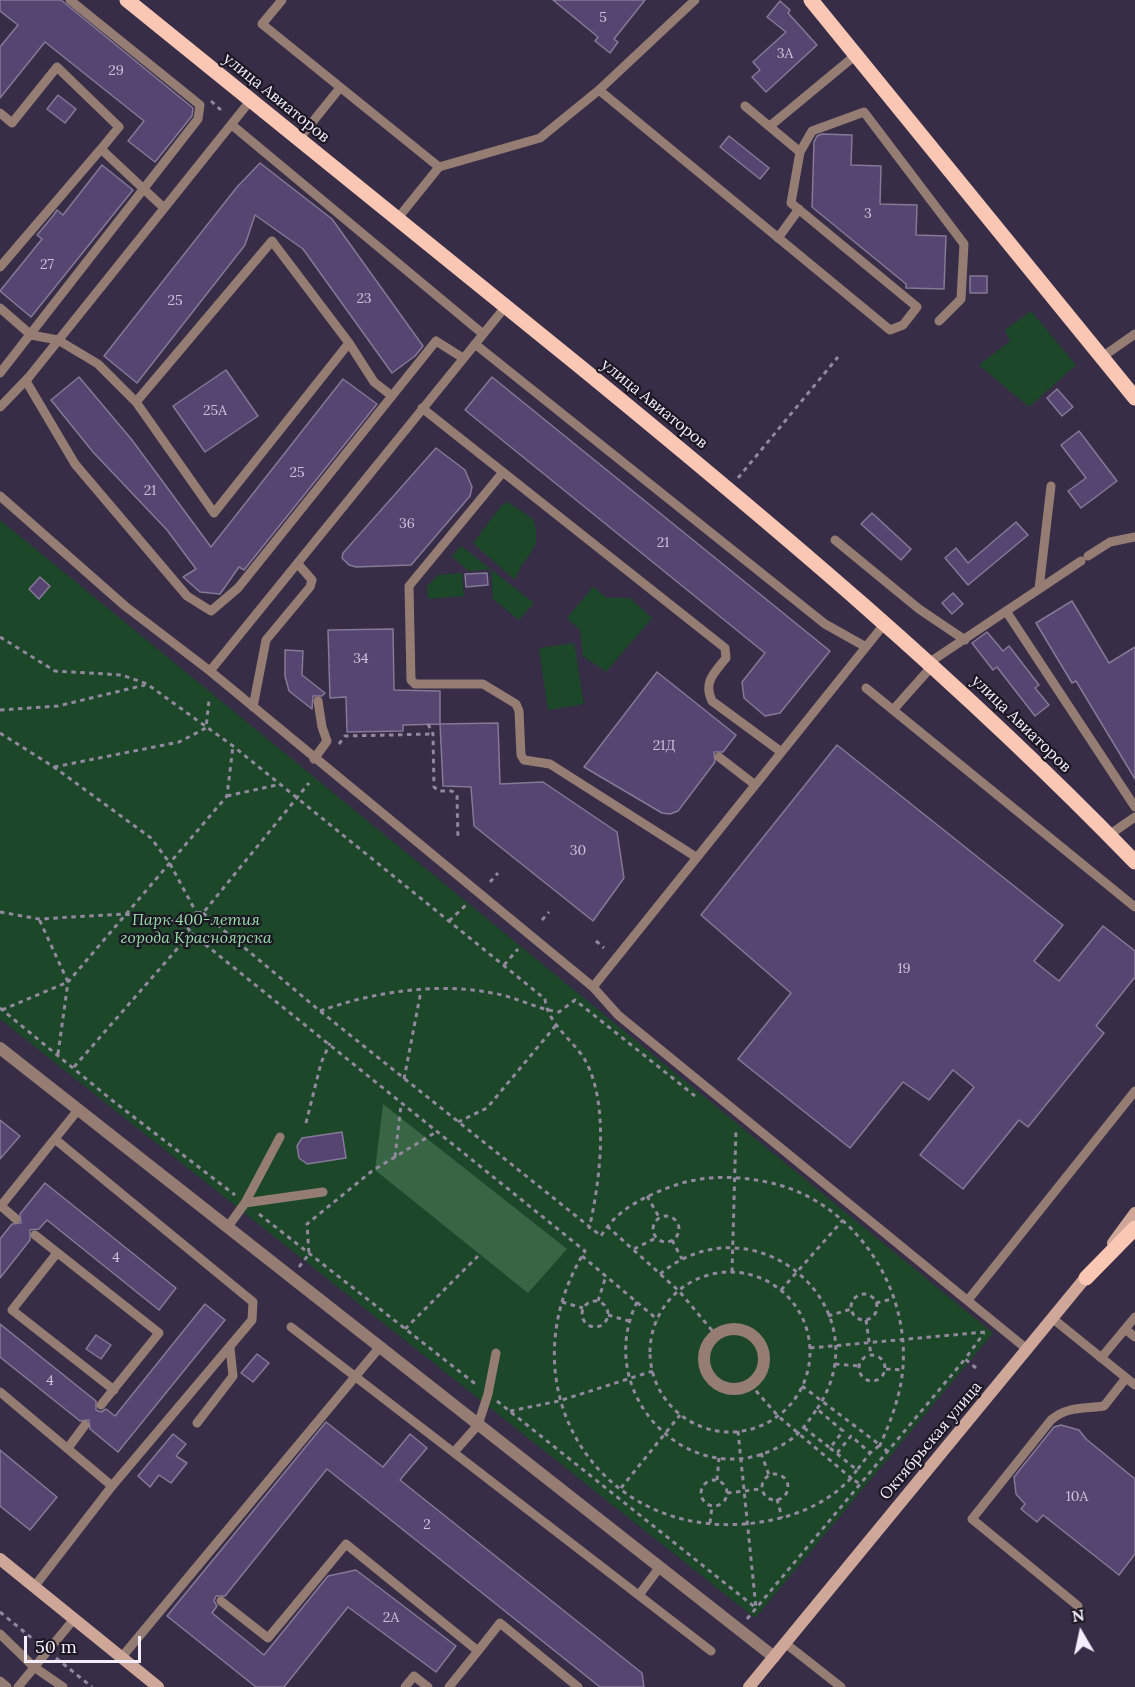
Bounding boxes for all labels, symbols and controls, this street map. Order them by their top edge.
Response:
house number: 5 [599,10,607,26]
house number: 3А [777,46,793,62]
street label: улица Авиаторов [219,49,333,147]
house number: 29 [108,63,124,79]
house number: 3 [864,206,872,222]
house number: 27 [40,257,54,273]
house number: 23 [356,291,372,307]
house number: 25 [167,293,183,309]
street label: улица Авиаторов [597,355,711,453]
house number: 25А [203,403,227,419]
house number: 25 [289,465,305,481]
house number: 21 [144,483,156,499]
house number: 36 [399,516,415,532]
house number: 21 [657,535,669,551]
house number: 34 [353,651,369,667]
street label: улица Авиаторов [967,671,1075,777]
house number: 21Д [653,738,675,754]
house number: 30 [570,843,586,859]
park label: Парк 400-летия города Красноярска [120,910,272,948]
house number: 19 [897,961,911,977]
house number: 4 [112,1250,120,1266]
house number: 4 [46,1373,54,1389]
street label: Октябрьская улица [876,1378,986,1504]
house number: 10А [1066,1489,1088,1505]
house number: 2 [423,1517,431,1533]
north arrow [1051,1603,1111,1663]
text: N [1071,1604,1086,1626]
house number: 2А [383,1610,399,1626]
scale bar [27,1624,144,1662]
text: 50 m [35,1635,77,1658]

